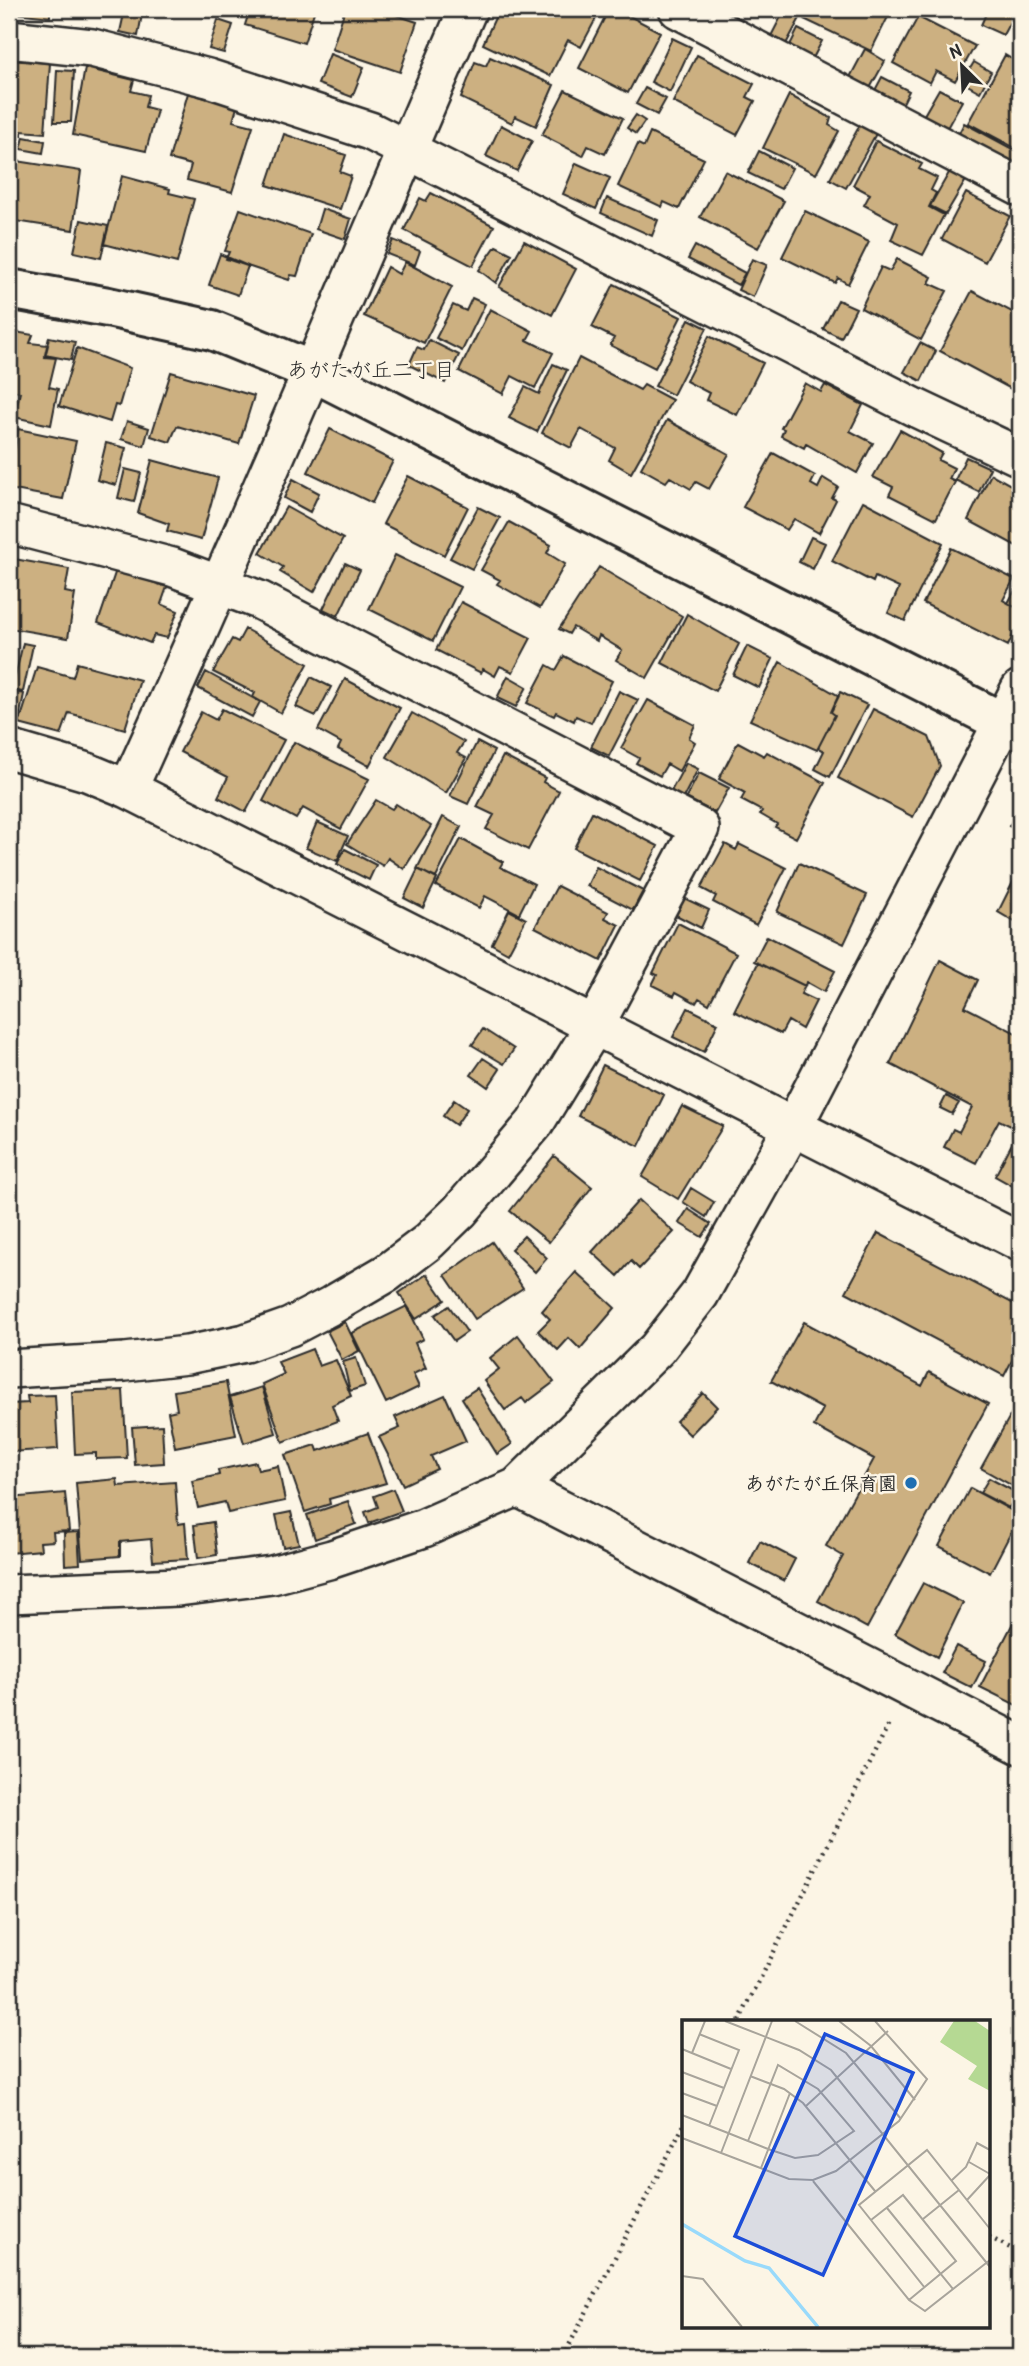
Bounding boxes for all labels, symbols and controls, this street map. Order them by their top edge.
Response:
north arrow [928,32,998,102]
text: N [945,37,965,64]
district label: あがたが丘二丁目 [287,355,455,384]
place label: あがたが丘保育園 [745,1470,897,1496]
marker: あがたが丘保育園 [903,1475,919,1491]
inset map [682,2020,990,2328]

